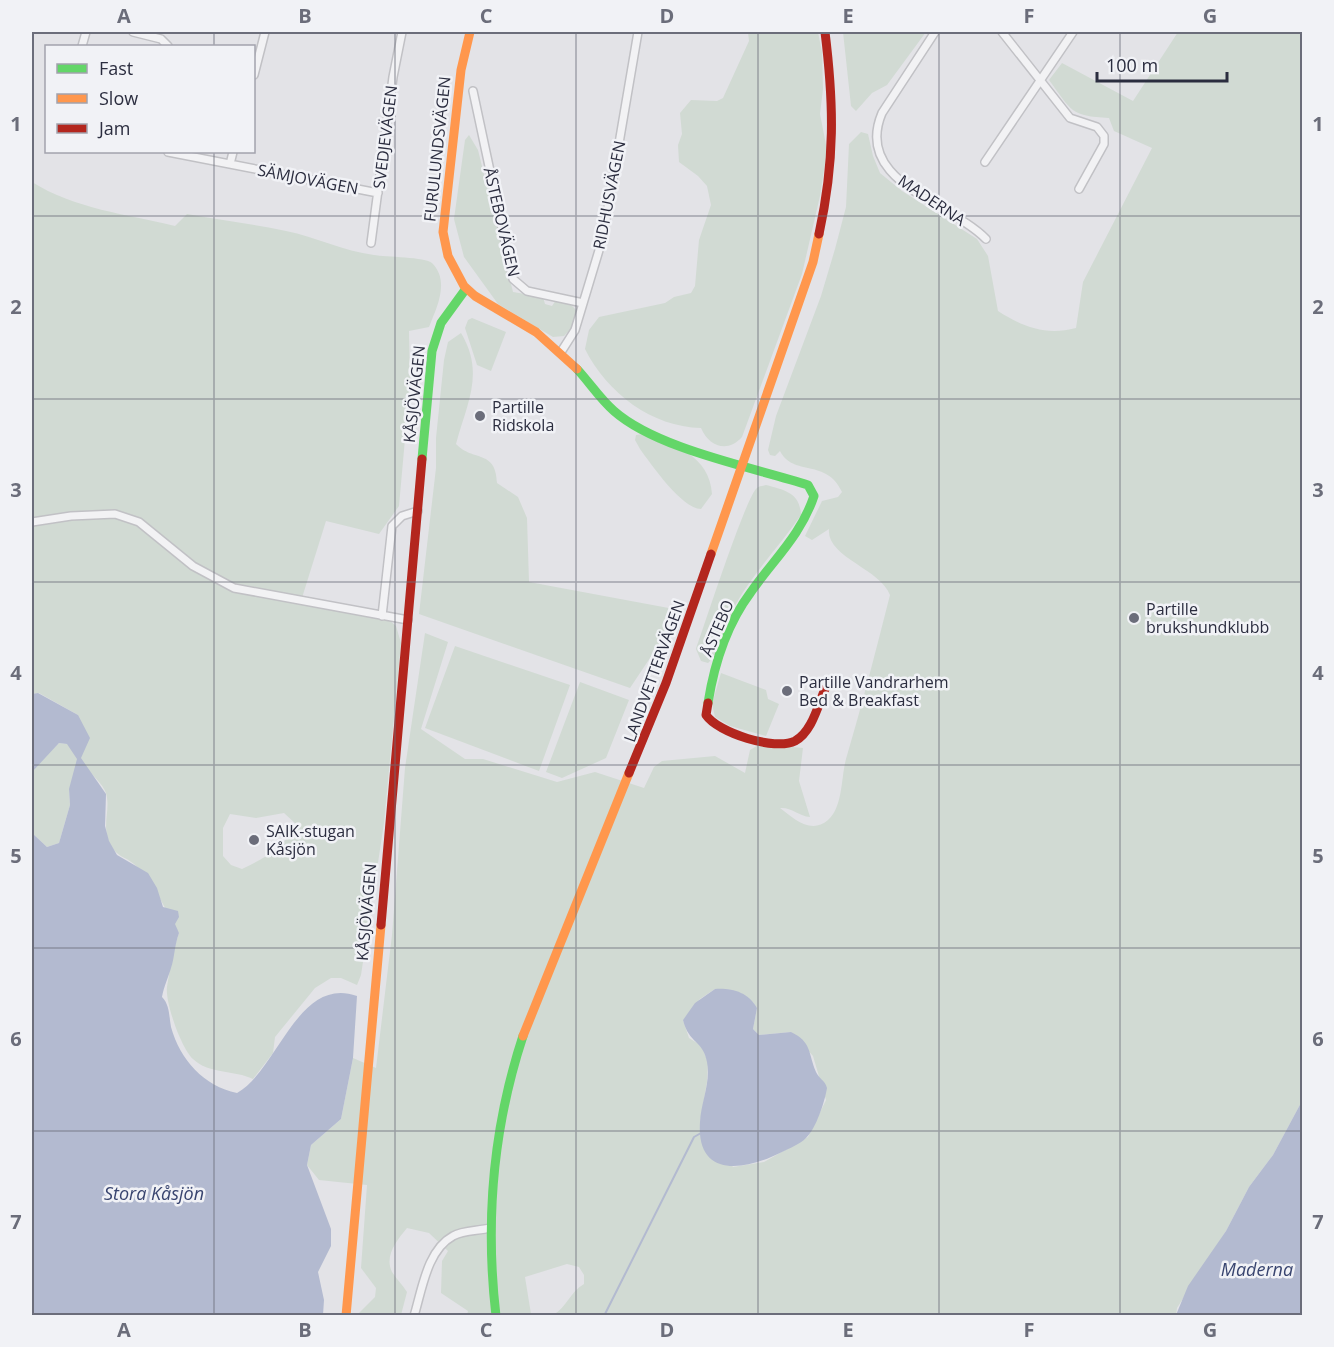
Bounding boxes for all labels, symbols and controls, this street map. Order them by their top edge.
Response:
text: A [117,2,131,29]
text: B [298,2,312,29]
text: C [480,2,493,29]
text: D [660,2,674,29]
text: E [842,2,854,29]
text: F [1024,2,1034,29]
text: G [1203,2,1217,29]
legend [45,45,255,153]
scale bar [1097,45,1228,83]
text: 100 m [1106,53,1158,77]
text: Fast [99,56,133,80]
street label: FURULUNDSVÄGEN [418,75,456,223]
street label: SVEDJEVÄGEN [368,84,402,190]
text: Slow [99,86,138,110]
text: 1 [10,110,22,137]
text: 1 [1312,110,1324,137]
text: Jam [97,116,131,140]
street label: RIDHUSVÄGEN [588,139,630,251]
street label: SÄMJOVÄGEN [256,158,360,200]
street label: ÅSTEBOVÄGEN [479,165,525,279]
street label: MADERNA [894,169,971,231]
text: 2 [10,293,22,320]
text: 2 [1312,293,1324,320]
street label: KÅSJÖVÄGEN [398,344,430,444]
place label: Partille Ridskola [492,396,554,436]
marker: Partille Ridskola [473,409,487,423]
text: 3 [10,476,22,503]
text: 3 [1312,476,1324,503]
street label: ÅSTEBO [695,596,739,660]
street label: LANDVETTERVÄGEN [618,597,690,745]
place label: Partille brukshundklubb [1146,598,1269,638]
marker: Partille brukshundklubb [1127,611,1141,625]
text: 4 [10,659,22,686]
text: 4 [1312,659,1324,686]
place label: Partille Vandrarhem Bed & Breakfast [799,671,949,711]
marker: Partille Vandrarhem Bed & Breakfast [780,684,794,698]
place label: SAIK-stugan Kåsjön [266,820,355,860]
marker: SAIK-stugan Kåsjön [247,833,261,847]
text: 5 [10,842,22,869]
text: 5 [1312,842,1324,869]
street label: KÅSJÖVÄGEN [351,862,381,962]
text: 6 [10,1025,22,1052]
text: 6 [1312,1025,1324,1052]
water label: Stora Kåsjön [104,1181,204,1205]
text: 7 [10,1208,22,1235]
text: 7 [1312,1208,1324,1235]
water label: Maderna [1221,1257,1293,1281]
text: A [117,1316,131,1343]
text: B [298,1316,312,1343]
text: C [480,1316,493,1343]
text: D [660,1316,674,1343]
text: E [842,1316,854,1343]
text: F [1024,1316,1034,1343]
text: G [1203,1316,1217,1343]

